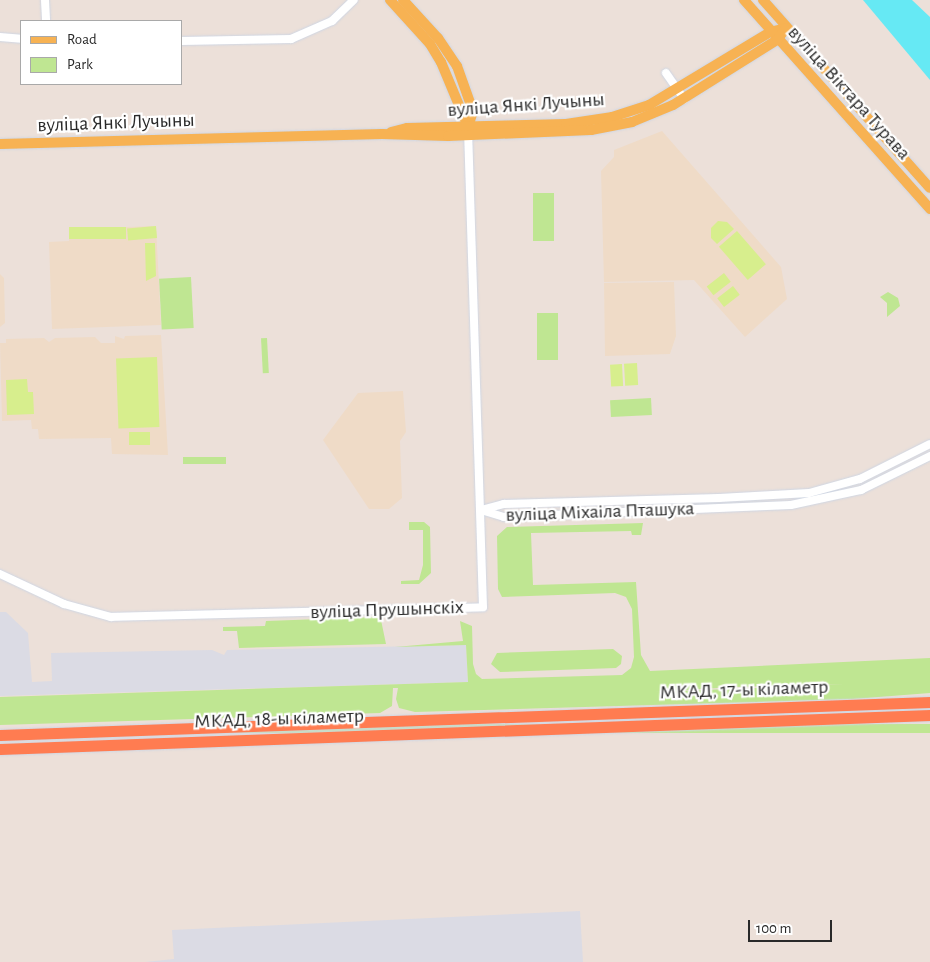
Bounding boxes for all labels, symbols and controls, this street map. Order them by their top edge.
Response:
legend [20,20,182,85]
street label: вуліца Віктара Турава [782,21,916,165]
text: Road [67,32,97,47]
text: Park [67,57,93,72]
street label: вуліца Янкі Лучыны [447,88,605,122]
street label: вуліца Янкі Лучыны [37,108,195,138]
street label: вуліца Міхаіла Пташука [505,497,695,527]
street label: вуліца Прушынскіх [310,595,464,625]
street label: МКАД, 17-ы кіламетр [659,675,829,705]
street label: МКАД, 18-ы кіламетр [194,704,364,734]
scale bar [750,910,834,942]
text: 100 m [756,921,791,936]

